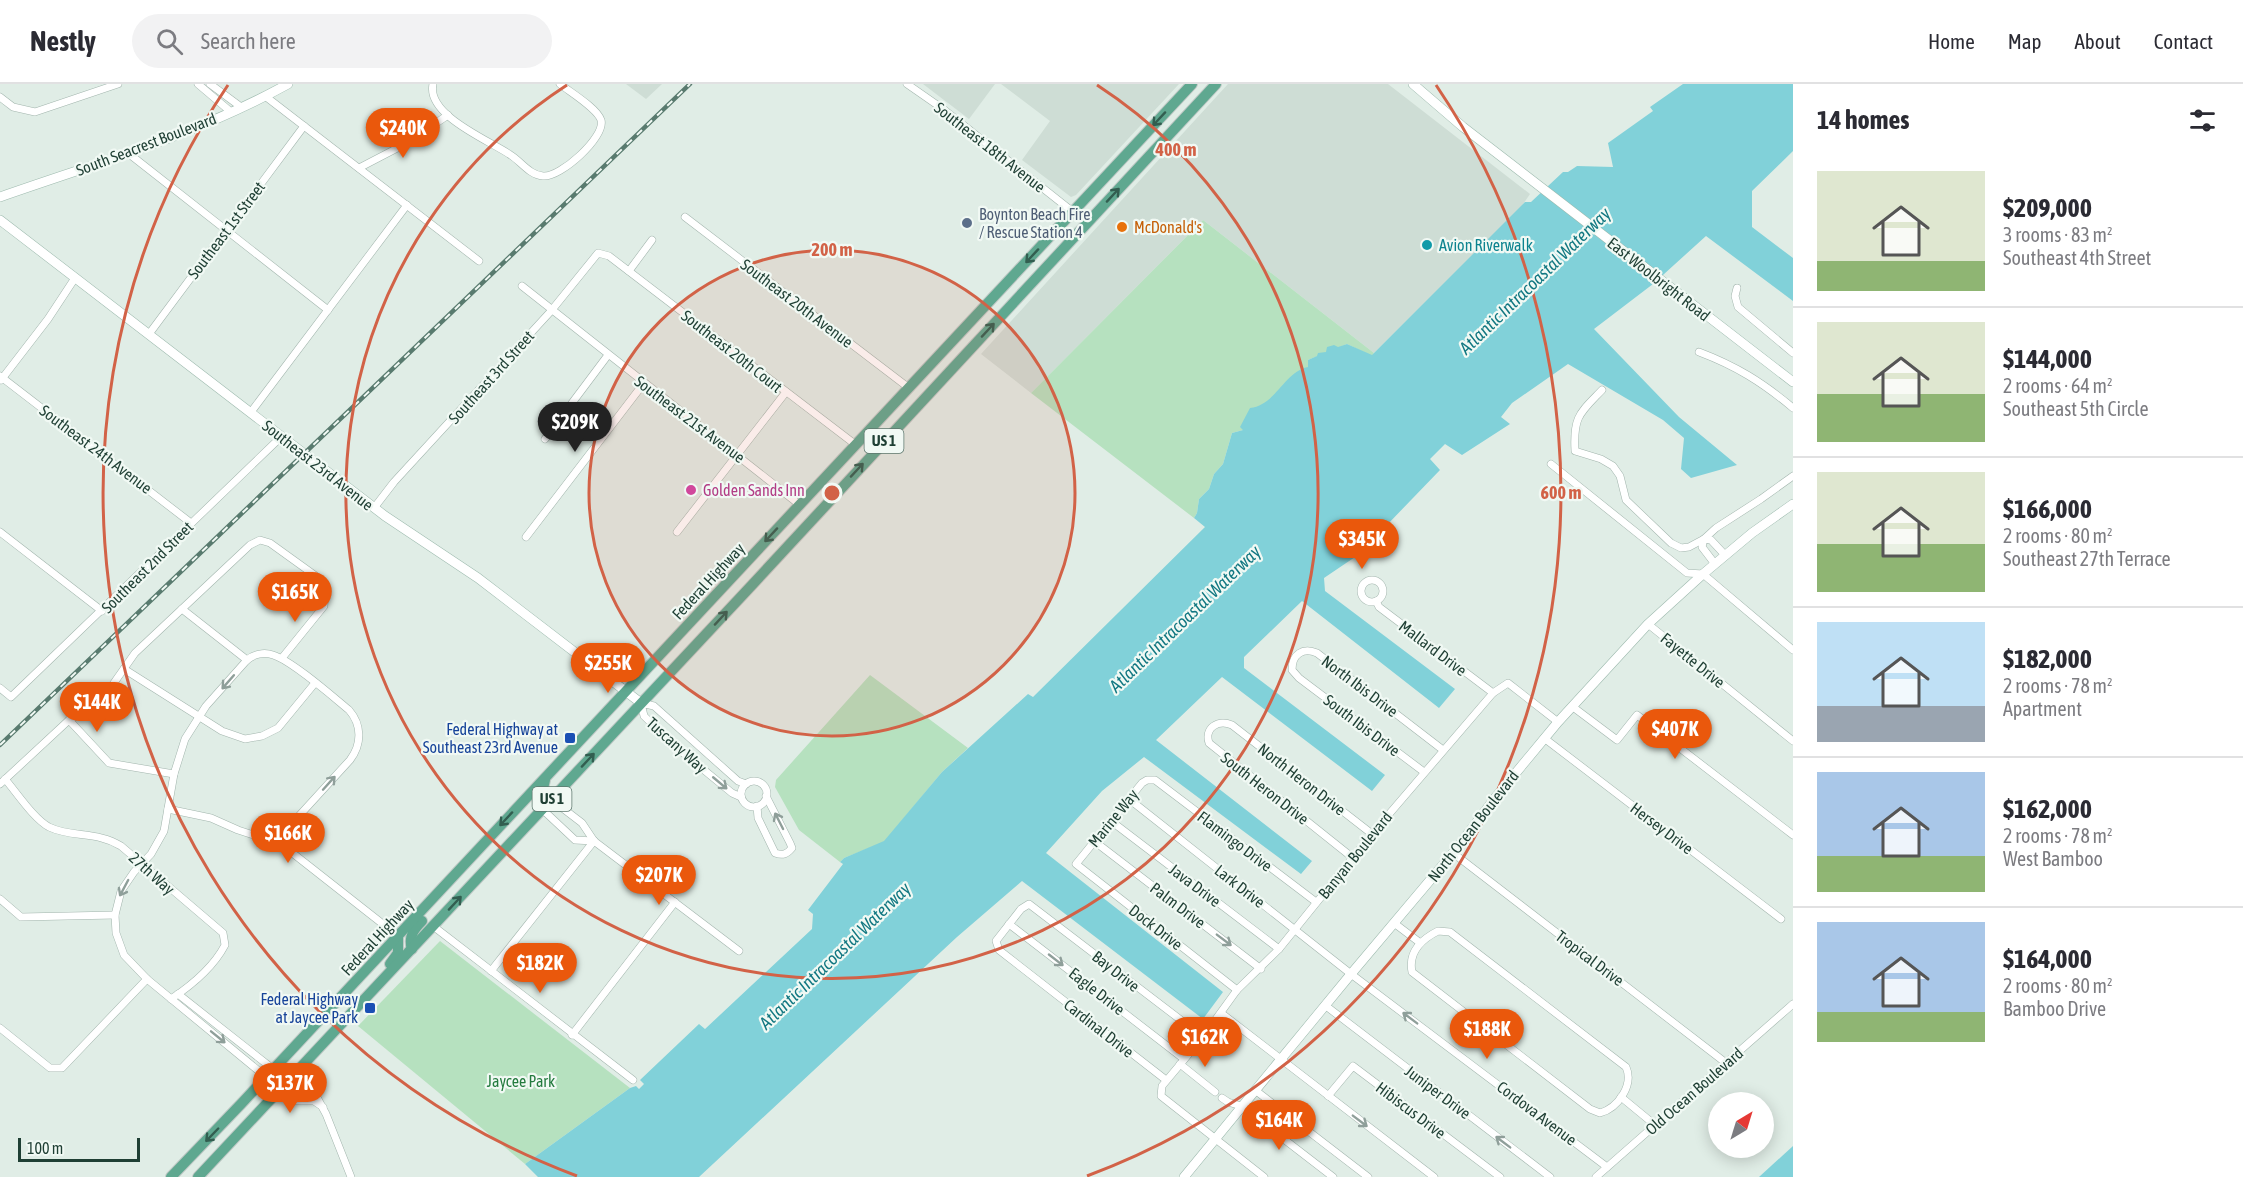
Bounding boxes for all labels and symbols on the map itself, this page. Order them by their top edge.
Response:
street label: Southeast 18th Avenue [931,98,1049,196]
pin: $240K [361,108,445,159]
street label: South Seacrest Boulevard [73,109,219,179]
one-way arrow [1152,112,1167,127]
text: 400 m [1155,139,1196,160]
street label: Southeast 1st Street [184,178,268,282]
one-way arrow [1106,188,1120,203]
water label: Atlantic Intracoastal Waterway [1454,203,1615,359]
place label: Boynton Beach Fire / Rescue Station 4 [979,205,1091,241]
marker: Boynton Beach Fire / Rescue Station 4 [960,216,974,230]
place label: McDonald's [1134,218,1203,236]
marker: McDonald's [1115,220,1129,234]
street label: East Woolbright Road [1604,233,1714,325]
place label: Avion Riverwalk [1439,236,1533,254]
marker: Avion Riverwalk [1420,238,1434,252]
text: 200 m [812,239,852,260]
one-way arrow [1025,248,1039,263]
street label: Southeast 20th Avenue [738,255,856,351]
street label: Southeast 20th Court [678,306,786,396]
one-way arrow [980,323,994,338]
street label: Southeast 3rd Street [445,327,538,427]
street label: Southeast 21st Avenue [631,372,749,466]
street label: Southeast 24th Avenue [37,401,155,497]
pin: $209K [533,402,617,453]
street label: Southeast 23rd Avenue [259,416,377,514]
road number: US 1 [864,429,904,453]
one-way arrow [850,463,864,478]
place label: Golden Sands Inn [703,481,805,499]
text: 600 m [1541,482,1581,503]
marker: Golden Sands Inn [684,483,698,497]
centre of rings [822,483,842,503]
street label: Southeast 2nd Street [98,517,197,616]
pin: $345K [1320,519,1404,570]
one-way arrow [764,528,778,543]
street label: Federal Highway [668,539,749,623]
water label: Atlantic Intracoastal Waterway [1104,541,1265,697]
pin: $165K [253,572,337,623]
one-way arrow [714,610,728,625]
street label: Mallard Drive [1396,617,1470,679]
street label: Fayette Drive [1657,629,1729,692]
pin: $255K [566,643,650,694]
street label: North Ibis Drive [1319,652,1401,720]
one-way arrow [221,673,235,689]
pin: $144K [55,682,139,733]
street label: South Ibis Drive [1320,690,1404,760]
pin: $407K [1633,709,1717,760]
street label: Tuscany Way [643,713,711,778]
place label: Federal Highway at Southeast 23rd Avenue [423,720,558,756]
marker: Federal Highway at Southeast 23rd Avenue [563,731,577,745]
street label: North Heron Drive [1255,739,1349,819]
street label: South Heron Drive [1218,748,1312,828]
one-way arrow [581,753,595,768]
street label: North Ocean Boulevard [1424,767,1522,885]
one-way arrow [322,775,336,790]
one-way arrow [712,776,727,790]
street label: Marine Way [1084,785,1143,851]
road number: US 1 [532,787,572,811]
street label: Hersey Drive [1626,799,1697,858]
street label: Flamingo Drive [1194,807,1276,876]
street label: Banyan Boulevard [1314,808,1396,903]
one-way arrow [499,812,513,827]
pin: $166K [246,813,330,864]
one-way arrow [773,813,785,831]
street label: 27th Way [125,848,179,899]
pin: $207K [617,855,701,906]
street label: Java Drive [1166,860,1224,910]
street label: Lark Drive [1211,861,1269,911]
water label: Atlantic Intracoastal Waterway [754,878,915,1034]
one-way arrow [117,879,129,897]
street label: Palm Drive [1147,879,1209,931]
street label: Federal Highway [337,895,418,979]
one-way arrow [448,896,462,911]
street label: Dock Drive [1126,901,1186,953]
street label: Tropical Drive [1552,927,1628,990]
one-way arrow [1216,934,1232,947]
pin: $182K [498,943,582,994]
street label: Bay Drive [1088,947,1143,996]
one-way arrow [1047,953,1063,966]
street label: Eagle Drive [1065,964,1128,1019]
place label: Federal Highway at Jaycee Park [261,990,358,1027]
street label: Cardinal Drive [1061,995,1137,1061]
marker: Federal Highway at Jaycee Park [363,1001,377,1015]
pin: $188K [1445,1009,1529,1060]
one-way arrow [1402,1012,1418,1024]
pin: $162K [1163,1017,1247,1068]
one-way arrow [209,1030,225,1043]
street label: Old Ocean Boulevard [1642,1044,1746,1138]
street label: Juniper Drive [1401,1062,1474,1123]
pin: $137K [248,1063,332,1114]
park label: Jaycee Park [487,1072,555,1091]
street label: Cordova Avenue [1494,1077,1580,1149]
street label: Hibiscus Drive [1373,1078,1449,1142]
north arrow [1708,1092,1774,1158]
pin: $164K [1237,1100,1321,1151]
one-way arrow [1352,1114,1368,1127]
one-way arrow [205,1127,219,1142]
scale bar [18,1135,140,1162]
one-way arrow [1496,1135,1512,1148]

